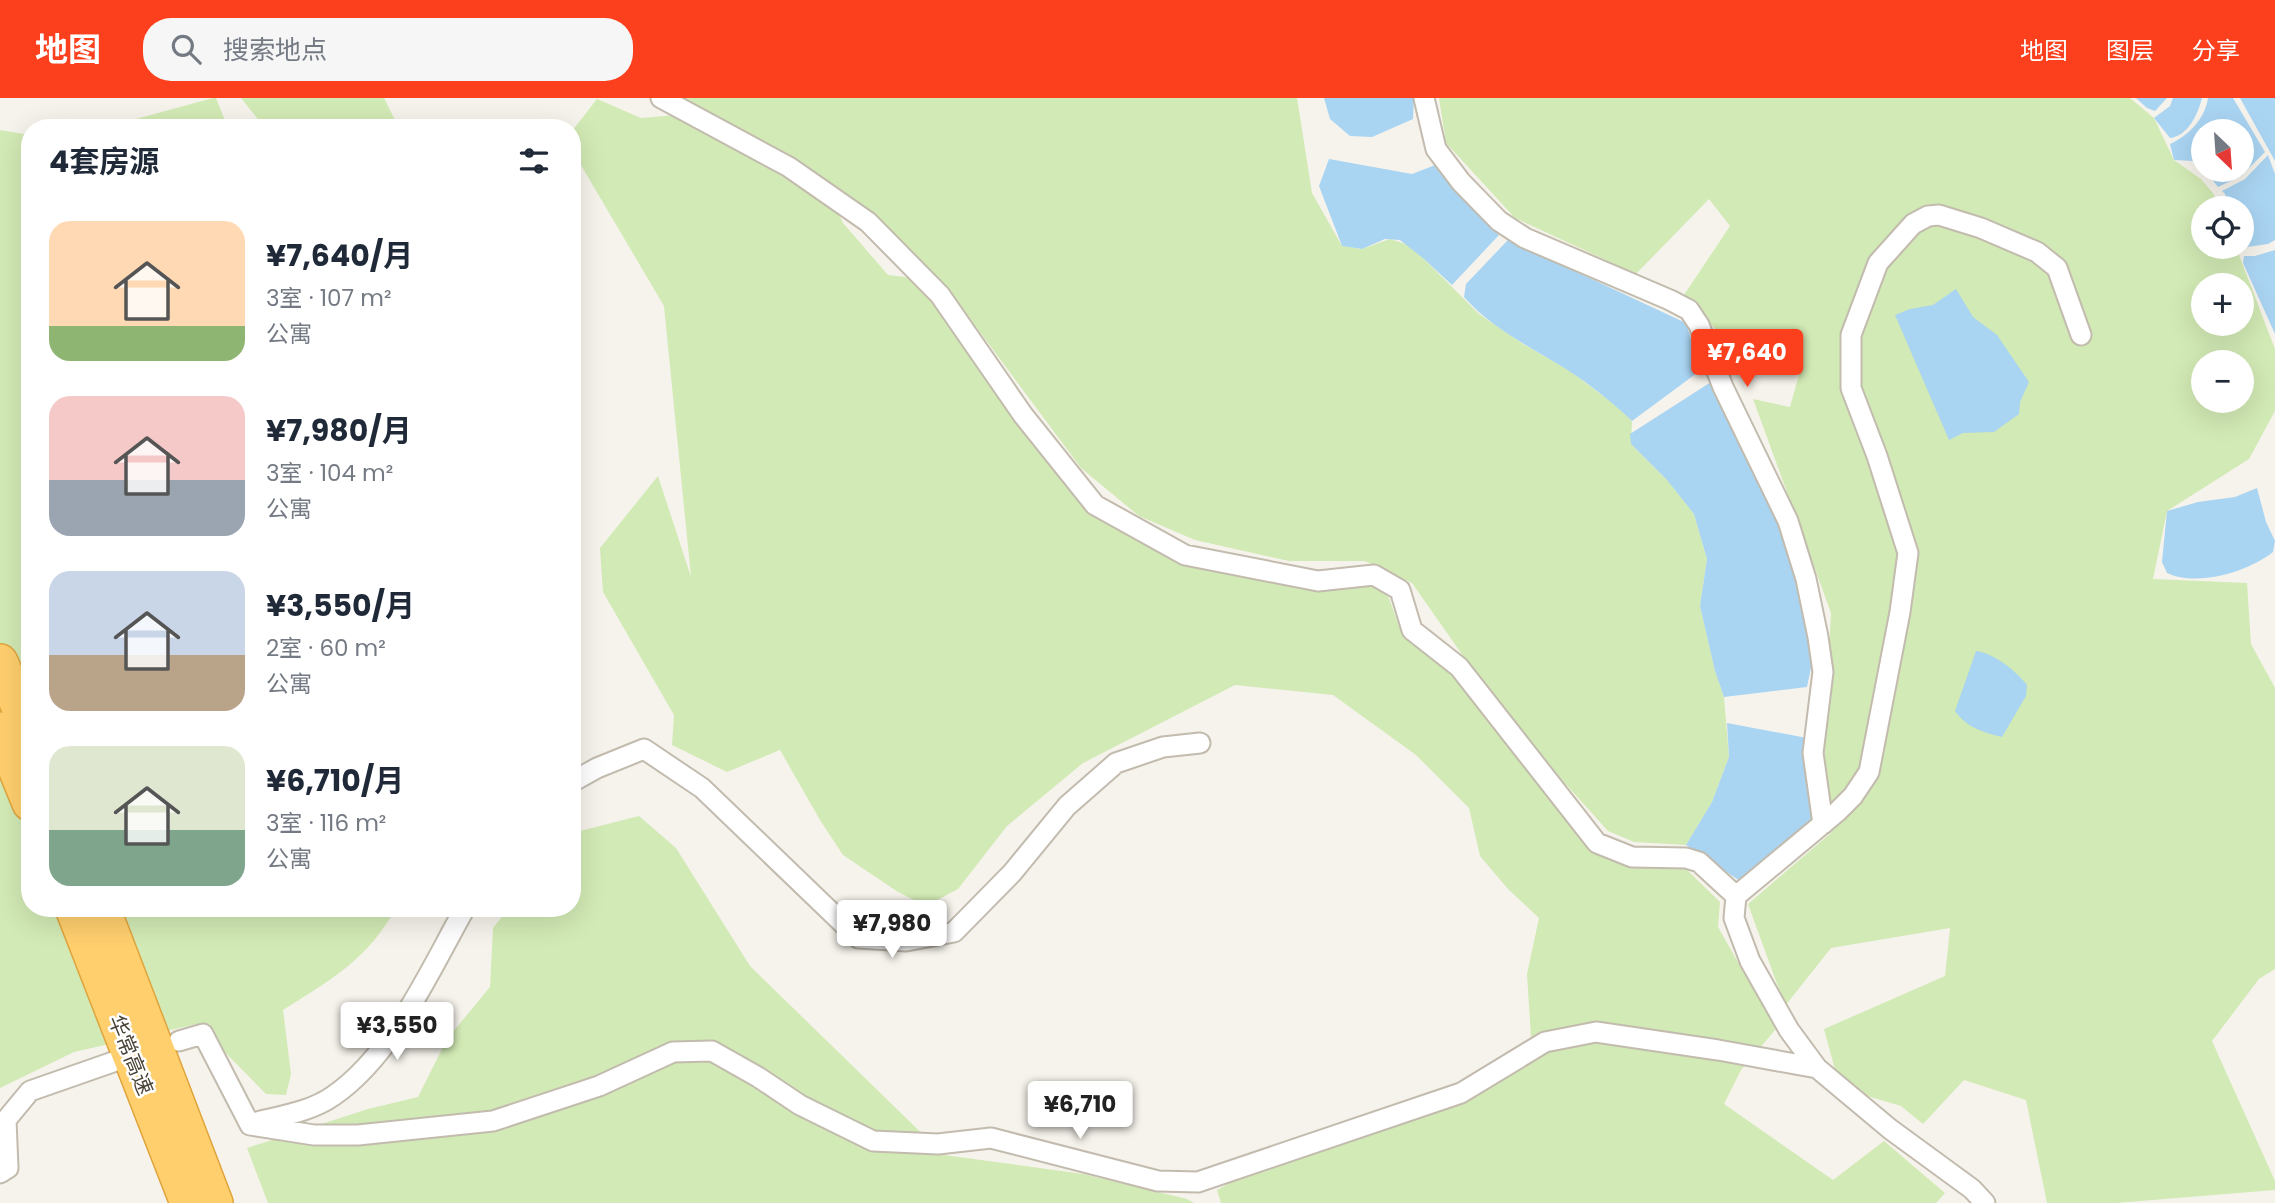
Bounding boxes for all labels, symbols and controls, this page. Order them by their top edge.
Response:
search box [143,18,633,81]
text: 地图 [35,26,101,73]
icon: search [167,30,205,68]
text: 搜索地点 [223,32,327,68]
text: 地图 [2020,34,2068,67]
text: 图层 [2106,34,2154,67]
text: 分享 [2192,34,2240,67]
north arrow [2191,119,2254,182]
map controls [2191,119,2254,413]
text: 4套房源 [49,140,159,183]
icon: filters [515,142,553,180]
button: locate [2191,196,2254,259]
text: ¥7,640/月 [266,234,413,277]
icon: home [105,249,189,333]
button: + [2191,273,2254,336]
text: 3室 · 107 m² [266,282,392,314]
text: 公寓 [266,318,312,350]
pin: ¥7,640 [1690,330,1804,389]
text: ¥7,640 [1707,336,1787,368]
button: − [2191,350,2254,413]
text: ¥7,980/月 [266,409,412,452]
icon: home [105,424,189,508]
text: 3室 · 104 m² [266,457,393,489]
text: 公寓 [266,493,312,525]
text: ¥3,550/月 [266,584,415,627]
icon: home [105,599,189,683]
text: 2室 · 60 m² [266,632,386,664]
text: 公寓 [266,668,312,700]
text: ¥6,710/月 [266,759,404,802]
icon: home [105,774,189,858]
text: 3室 · 116 m² [266,807,386,839]
text: 公寓 [266,843,312,875]
pin: ¥7,980 [835,900,949,960]
text: ¥7,980 [853,907,931,939]
pin: ¥3,550 [340,1002,454,1062]
text: ¥3,550 [357,1009,437,1041]
street label: 华常高速 [102,1011,160,1099]
pin: ¥6,710 [1023,1082,1137,1141]
text: ¥6,710 [1044,1088,1116,1120]

